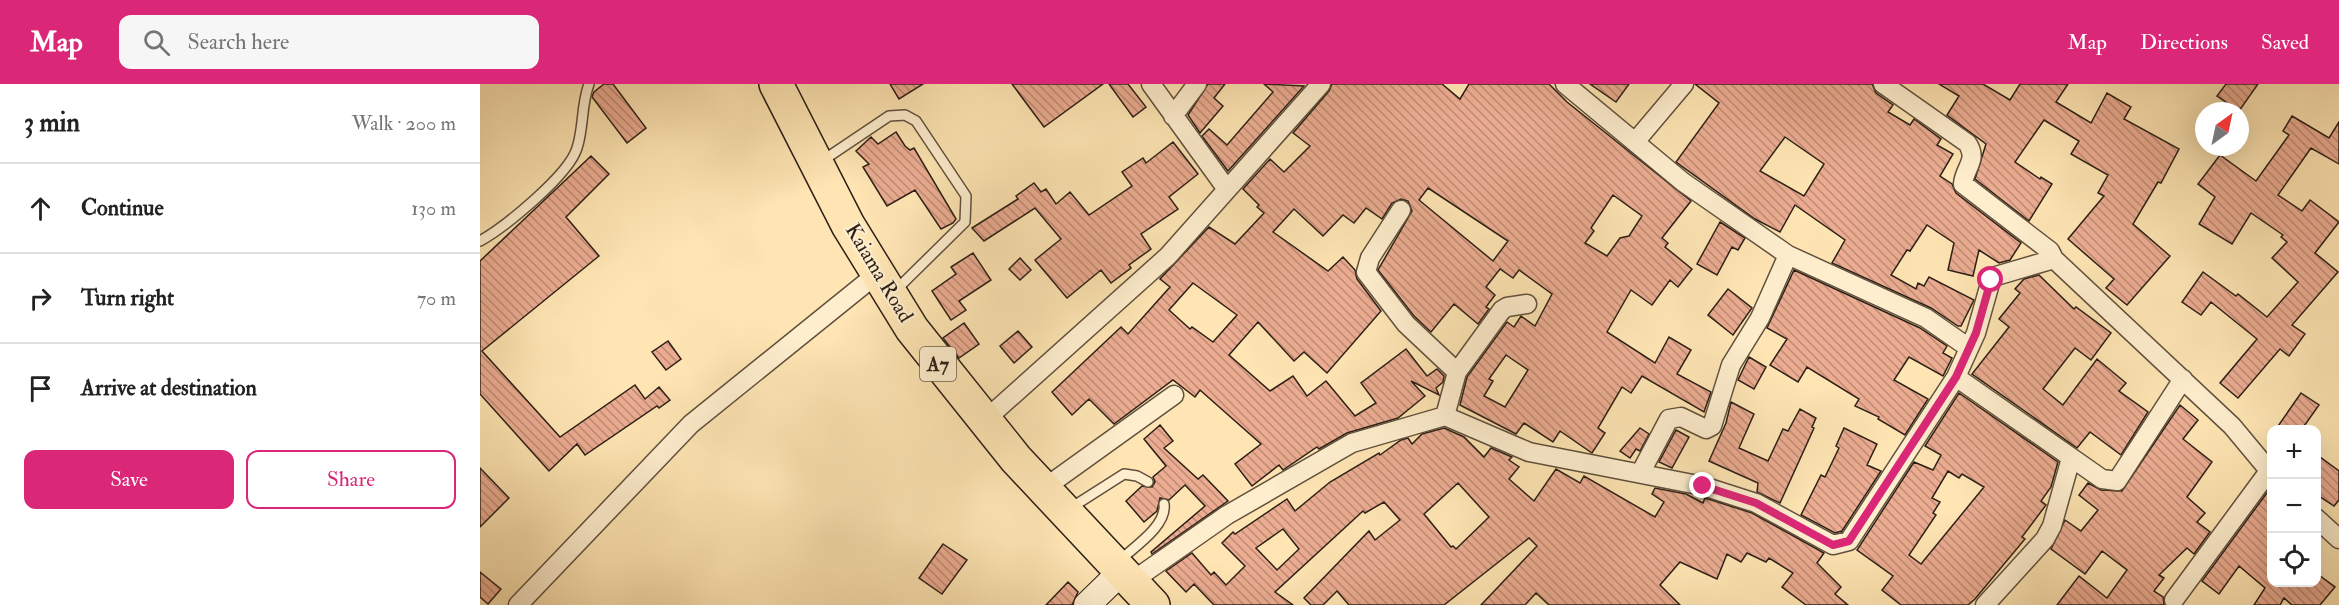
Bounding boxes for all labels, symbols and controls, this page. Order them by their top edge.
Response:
search box [119,15,539,69]
text: Map [30,25,83,60]
icon: search [140,26,173,59]
text: Search here [188,28,289,56]
text: Map [2067,29,2107,56]
text: Directions [2140,29,2228,56]
text: Saved [2261,29,2309,56]
north arrow [2195,102,2249,156]
text: 3 min [24,107,80,139]
text: Walk · 200 m [352,111,456,136]
icon: ahead [24,192,57,225]
text: Continue [81,194,164,222]
text: 130 m [411,196,456,221]
street label: Kaiama Road [839,219,919,328]
route start [1977,266,2003,292]
icon: right [24,282,57,315]
text: Turn right [81,284,174,312]
text: 70 m [417,286,456,311]
road number: A7 [920,347,956,381]
icon: arrive [24,372,57,405]
text: Arrive at destination [81,374,257,402]
map controls [2267,425,2321,587]
button: + [2267,425,2321,479]
button: Save [24,450,234,509]
button: Share [246,450,456,509]
route end [1689,472,1715,498]
button: − [2267,479,2321,533]
button: locate [2267,533,2321,587]

